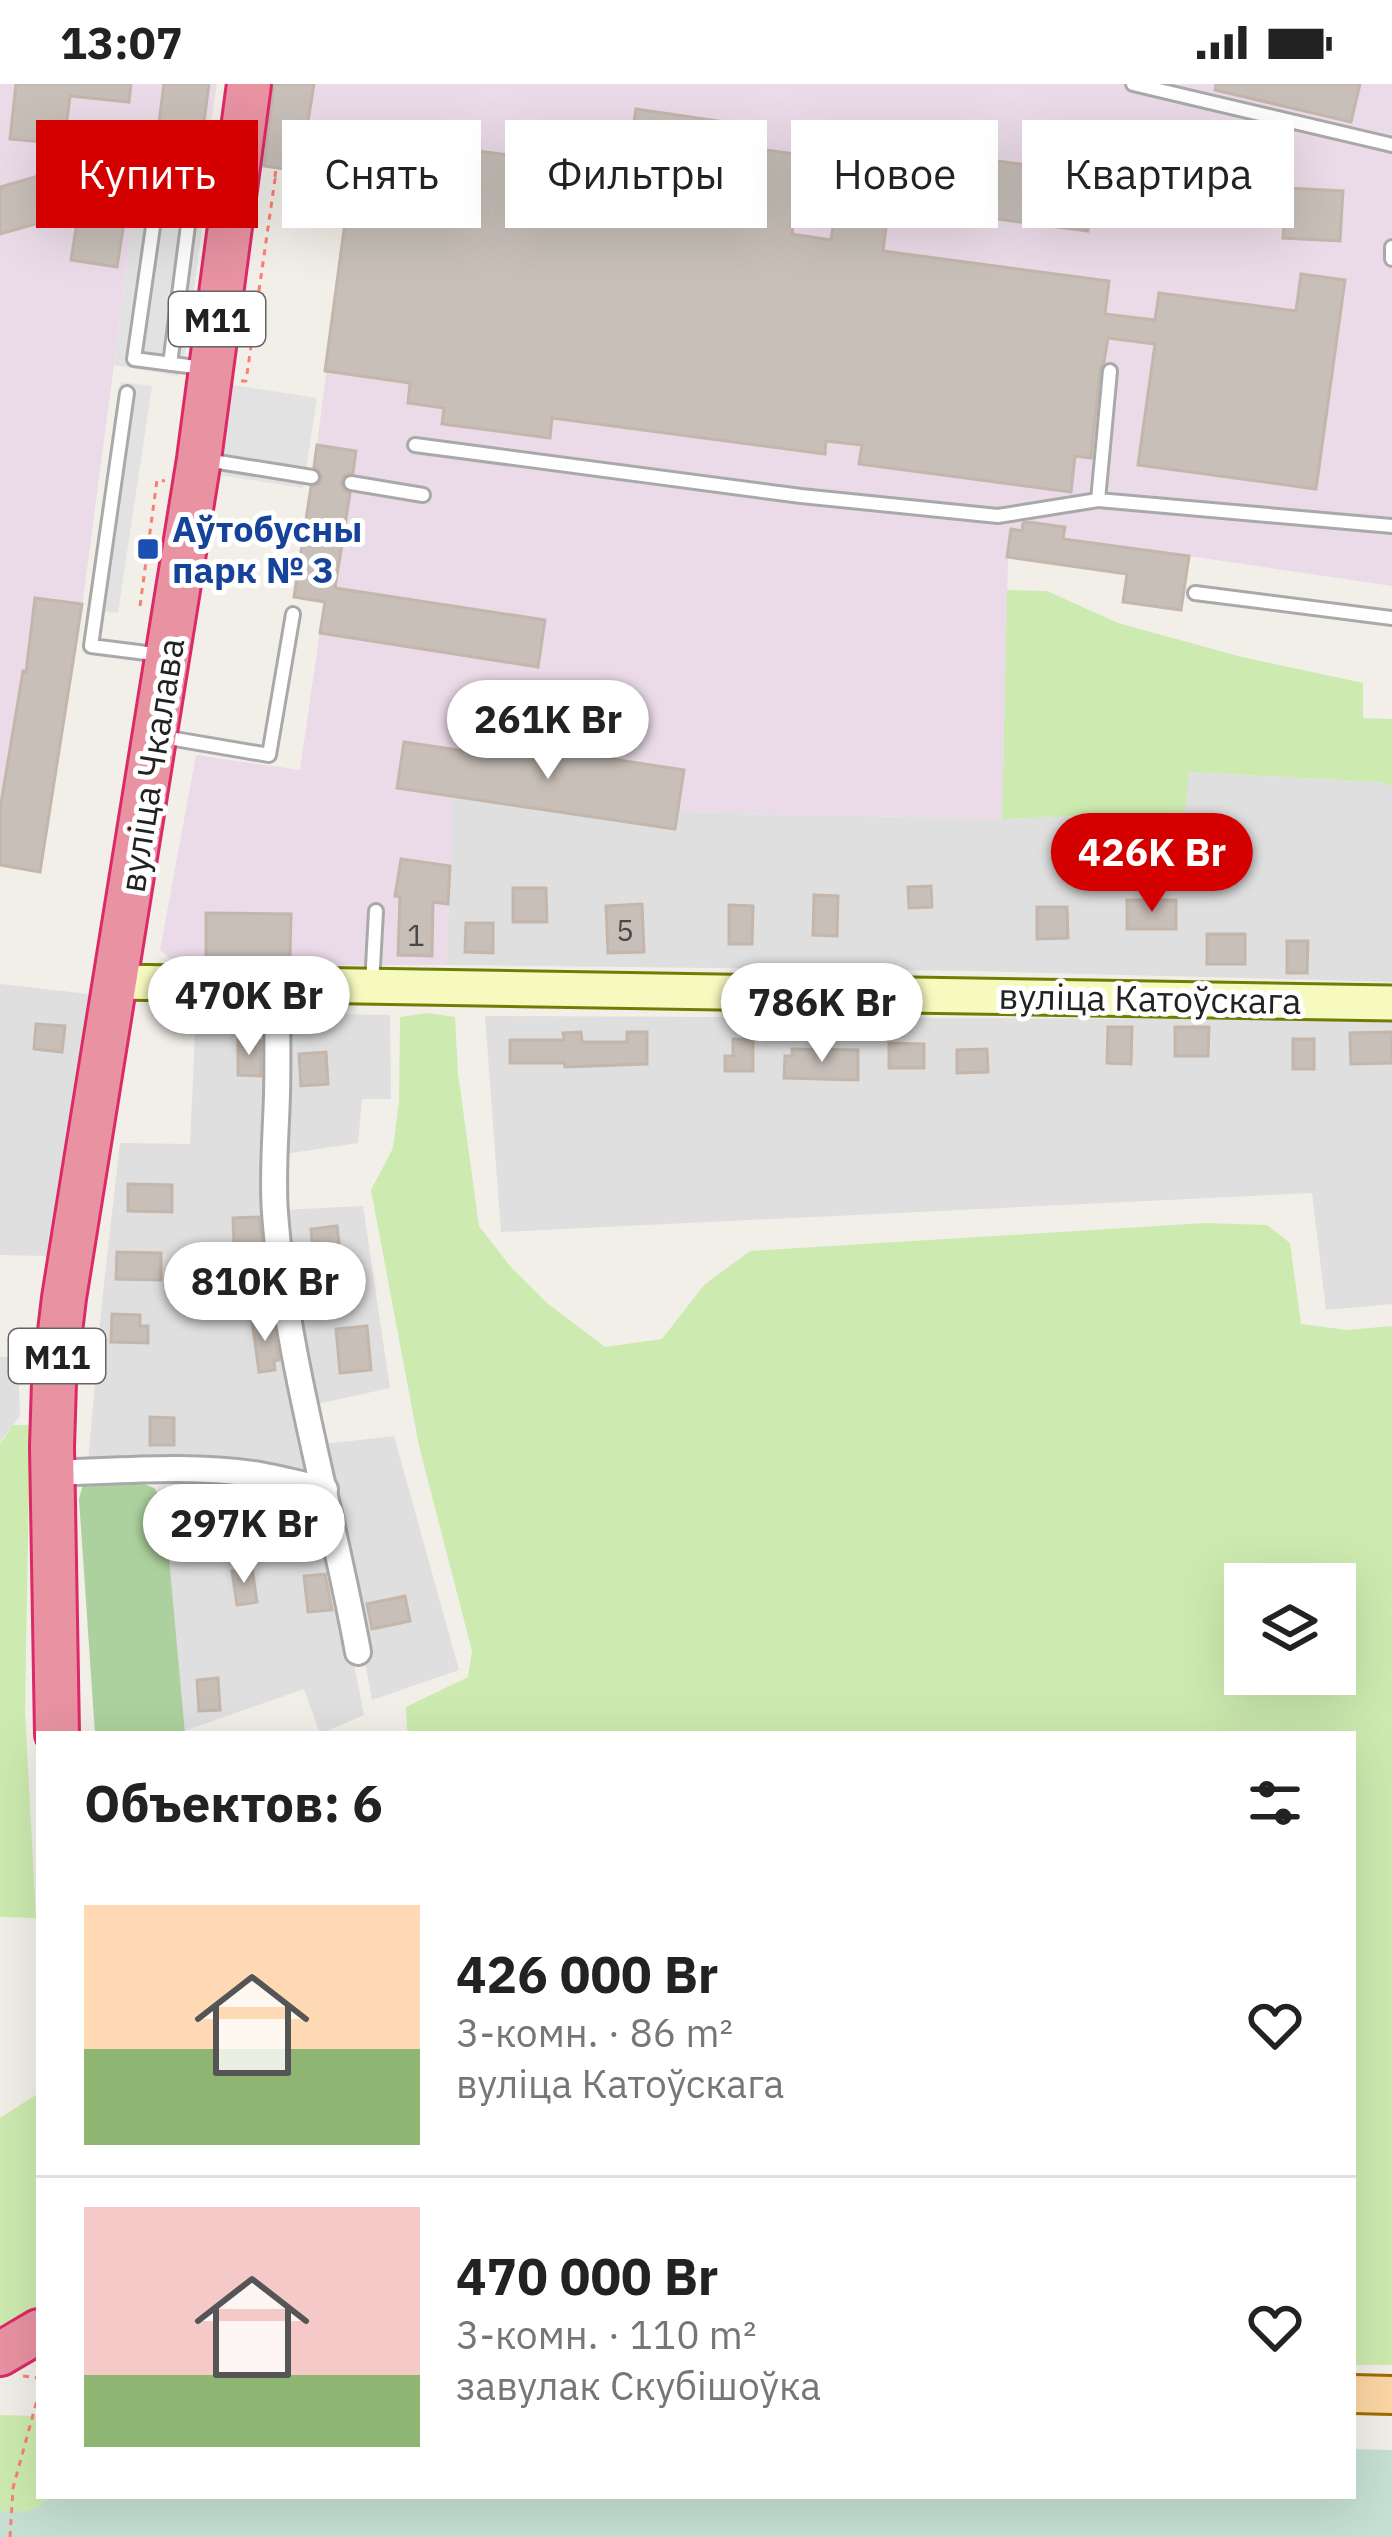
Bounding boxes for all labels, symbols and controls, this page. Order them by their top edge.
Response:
text: 13:07 [60,13,183,71]
chip: Купить [36,120,258,228]
chip: Снять [282,120,481,228]
chip: Фильтры [505,120,767,228]
chip: Новое [791,120,998,228]
chip: Квартира [1022,120,1294,228]
road number: М11 [169,292,265,346]
place label: Аўтобусны парк № 3 [172,505,362,593]
marker: Аўтобусны парк № 3 [135,536,161,562]
street label: вуліца Чкалава [108,635,194,895]
pin: 261K Br [437,680,659,782]
text: 261K Br [474,693,622,744]
pin: 426K Br [1041,813,1263,915]
text: 426K Br [1078,826,1226,877]
house number: 5 [616,910,634,949]
house number: 1 [407,915,425,954]
pin: 470K Br [138,956,360,1058]
pin: 786K Br [711,963,933,1065]
text: 470K Br [175,969,323,1020]
street label: вуліца Катоўскага [998,972,1302,1024]
text: 786K Br [748,976,896,1027]
pin: 810K Br [154,1242,376,1344]
text: 810K Br [191,1255,339,1306]
road number: М11 [9,1329,105,1383]
pin: 297K Br [133,1484,355,1586]
text: 297K Br [170,1497,318,1548]
map controls [1224,1563,1356,1695]
button: layers [1224,1563,1356,1695]
text: Объектов: 6 [84,1770,383,1836]
icon: filters [1242,1770,1308,1836]
text: 426 000 Br [456,1941,718,2007]
icon: home [180,1953,324,2097]
icon: heart [1242,1992,1308,2058]
text: 3-комн. · 86 m² [456,2007,733,2058]
text: вуліца Катоўскага [456,2058,784,2109]
text: 470 000 Br [456,2243,718,2309]
icon: home [180,2255,324,2399]
icon: heart [1242,2294,1308,2360]
text: 3-комн. · 110 m² [456,2309,756,2360]
text: завулак Скубішоўка [456,2360,821,2411]

